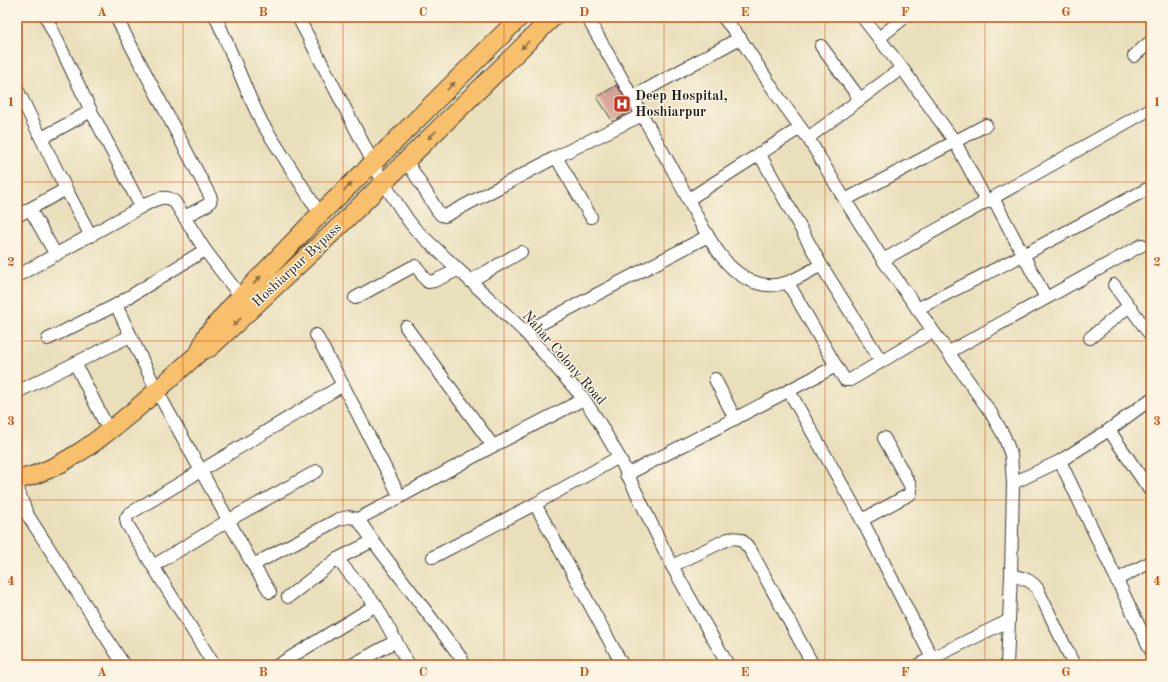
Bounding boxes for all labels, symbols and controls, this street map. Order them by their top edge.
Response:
text: A [97,6,107,19]
text: B [258,6,268,19]
text: C [419,6,427,19]
text: D [579,6,589,19]
text: E [741,6,750,19]
text: F [901,6,910,19]
text: G [1061,6,1071,19]
one-way arrow [521,40,530,50]
one-way arrow [446,81,456,91]
place label: Deep Hospital, Hoshiarpur [635,89,728,119]
hospital icon: Deep Hospital, Hoshiarpur [612,94,632,114]
text: 1 [7,96,15,109]
text: 1 [1153,96,1161,109]
one-way arrow [427,130,437,140]
one-way arrow [344,183,353,192]
street label: Hoshiarpur Bypass [250,220,344,310]
text: 2 [7,256,15,269]
text: 2 [1153,256,1161,269]
one-way arrow [253,275,262,285]
street label: Nahar Colony Road [520,308,608,408]
one-way arrow [232,317,242,326]
text: 3 [7,415,15,428]
text: 3 [1153,415,1161,428]
text: 4 [7,575,15,588]
text: 4 [1153,575,1161,588]
text: A [97,666,107,679]
text: B [258,666,268,679]
text: C [419,666,427,679]
text: D [579,666,589,679]
text: E [741,666,750,679]
text: F [901,666,910,679]
text: G [1061,666,1071,679]

